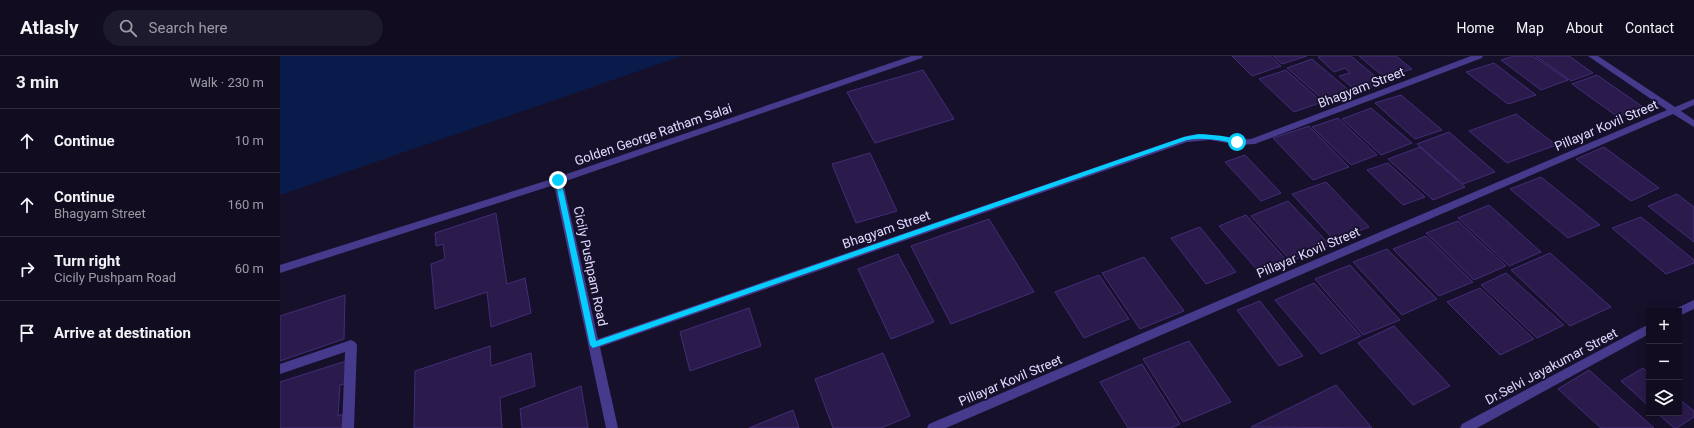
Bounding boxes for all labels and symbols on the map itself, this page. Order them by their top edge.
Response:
street label: Bhagyam Street [1316,64,1407,111]
street label: Pillayar Kovil Street [1552,97,1660,154]
street label: Golden George Ratham Salai [573,100,734,168]
route start [1228,133,1246,151]
route end [549,171,567,189]
street label: Cicily Pushpam Road [570,205,611,327]
street label: Bhagyam Street [840,207,932,251]
street label: Pillayar Kovil Street [1254,224,1362,281]
street label: Dr.Selvi Jayakumar Street [1483,325,1620,408]
street label: Pillayar Kovil Street [956,352,1064,409]

